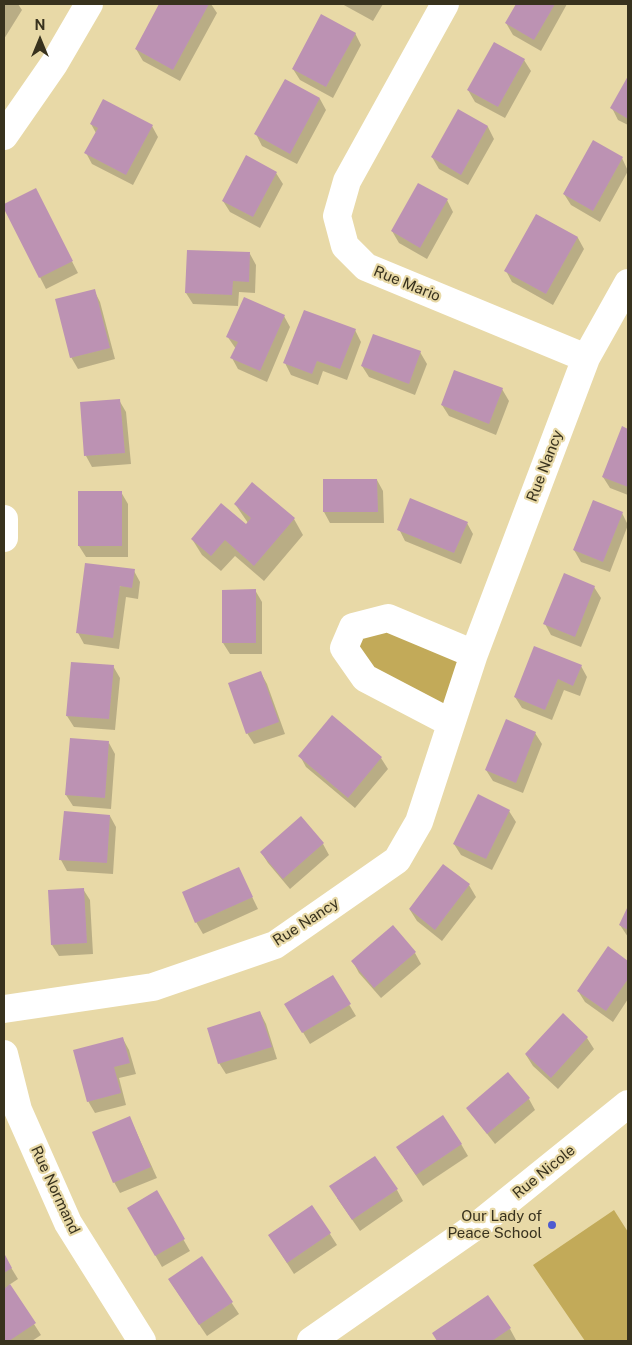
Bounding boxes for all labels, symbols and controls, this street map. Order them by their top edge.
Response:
north arrow [15,15,65,65]
text: N [35,17,45,33]
street label: Rue Mario [371,262,443,306]
street label: Rue Nancy [523,428,567,504]
street label: Rue Nancy [270,894,342,950]
street label: Rue Nicole [509,1141,579,1203]
street label: Rue Normand [27,1143,83,1237]
place label: Our Lady of Peace School [447,1207,542,1242]
marker: Our Lady of Peace School [546,1219,558,1231]

